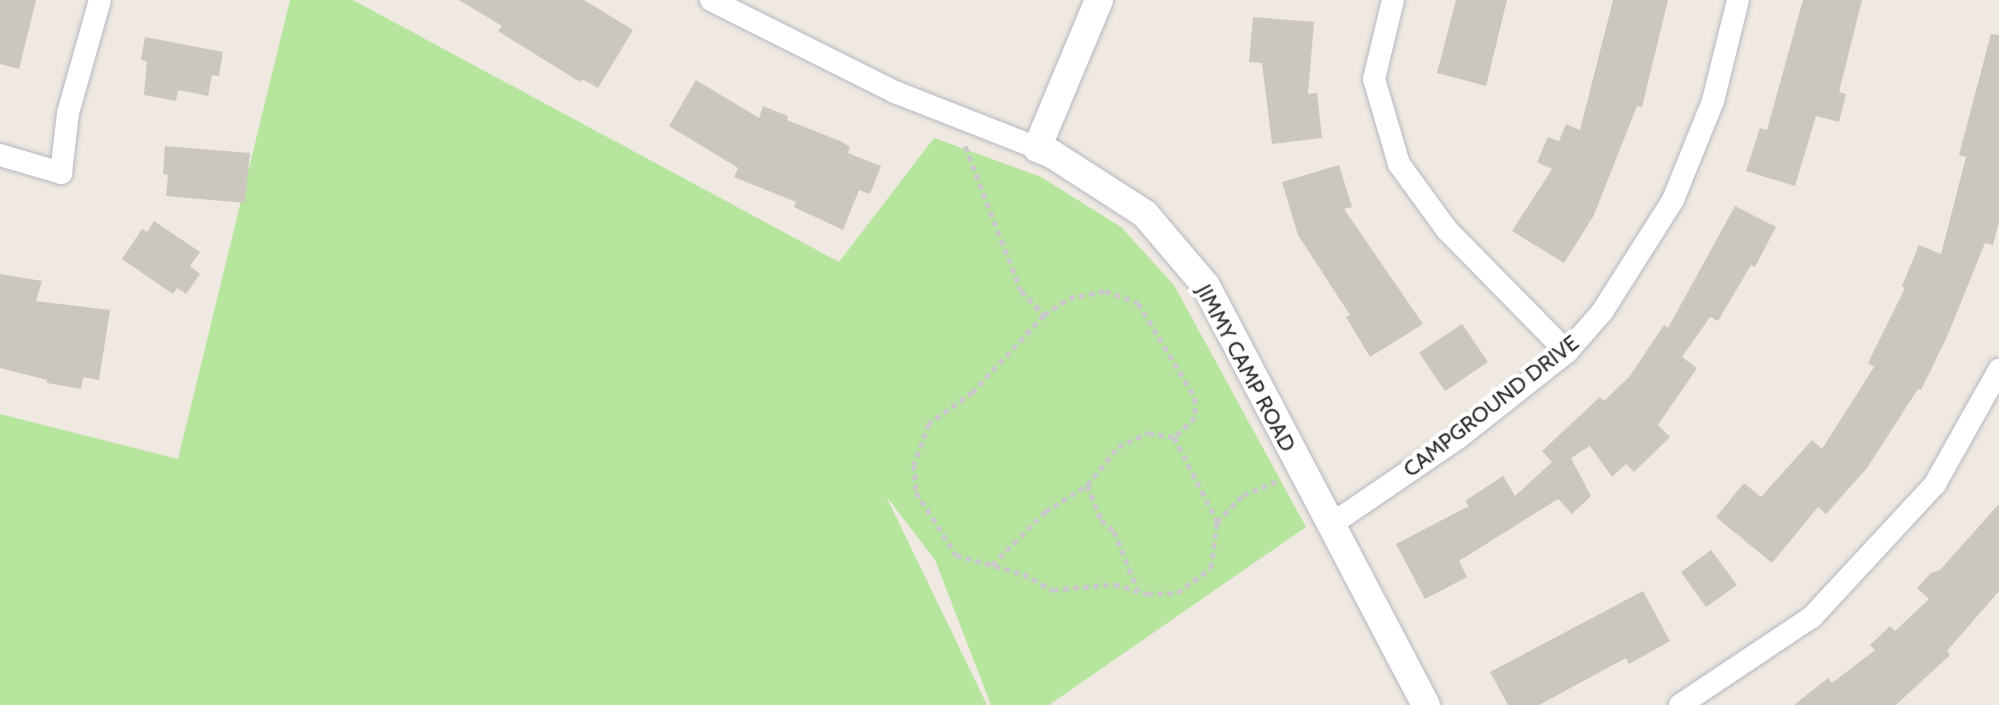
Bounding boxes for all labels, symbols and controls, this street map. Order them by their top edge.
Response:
street label: JIMMY CAMP ROAD [1191,280,1301,456]
street label: CAMPGROUND DRIVE [1398,329,1584,483]

